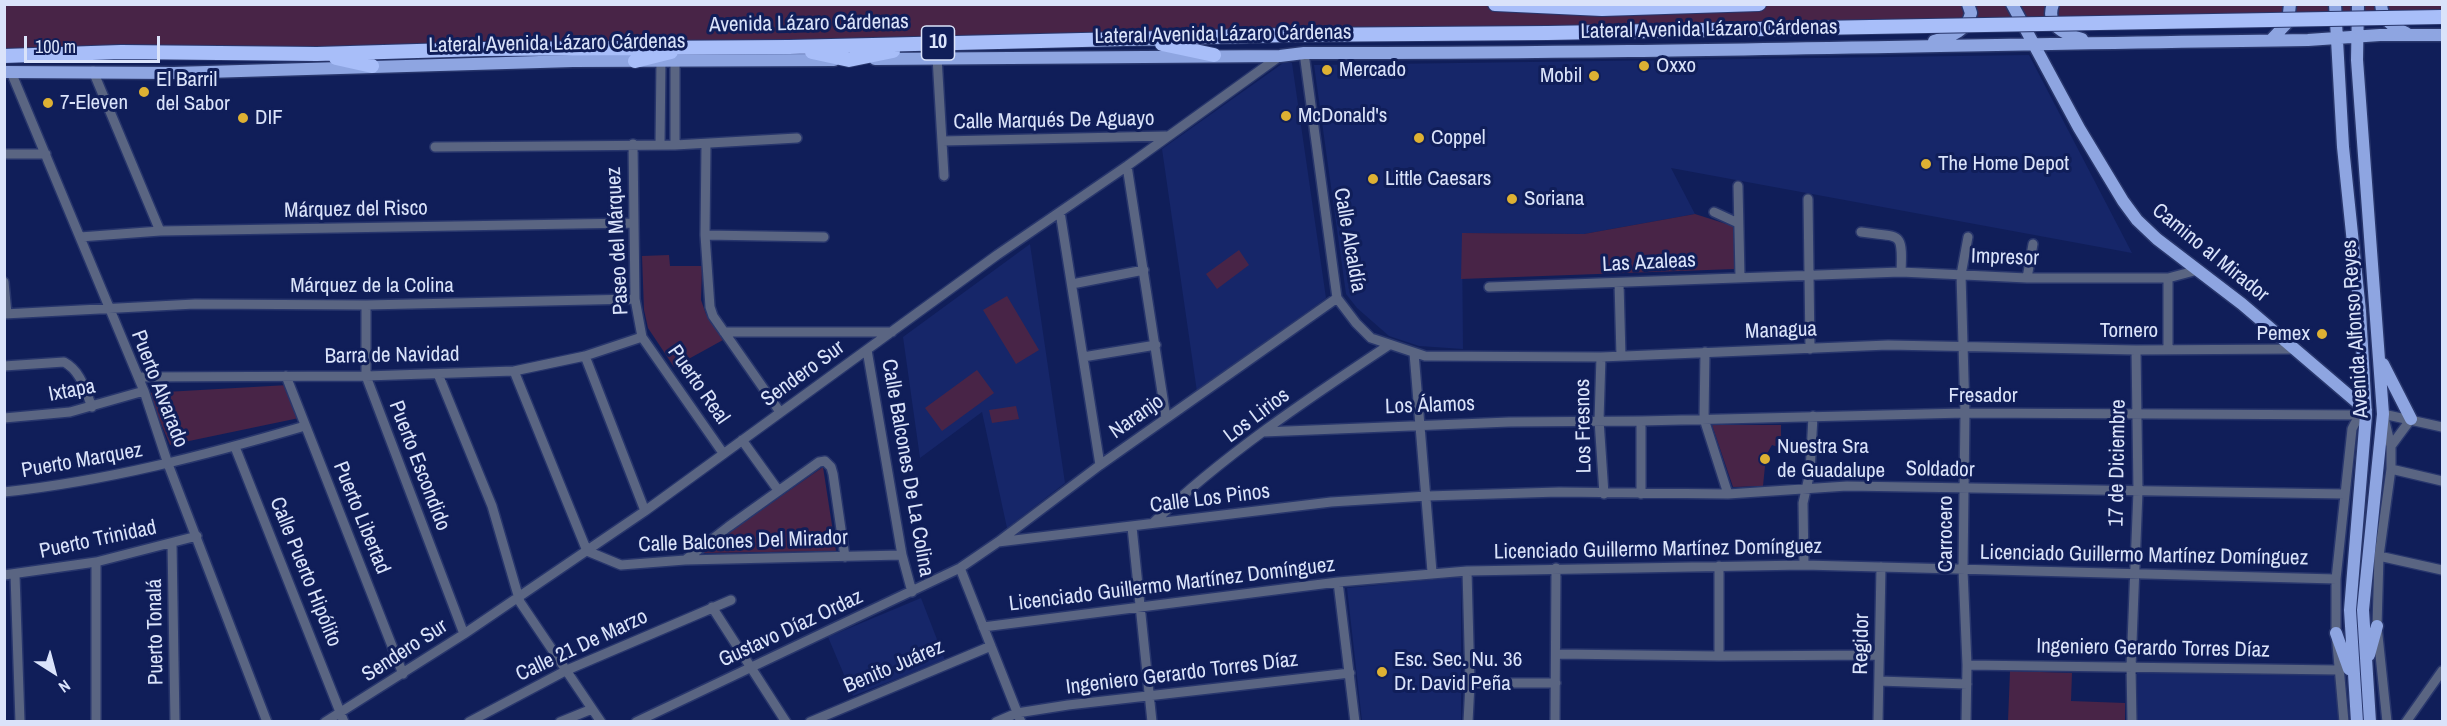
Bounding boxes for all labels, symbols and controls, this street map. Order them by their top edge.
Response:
street label: Avenida Lázaro Cárdenas [709,10,909,38]
street label: Lateral Avenida Lázaro Cárdenas [1580,15,1838,45]
street label: Lateral Avenida Lázaro Cárdenas [1094,20,1352,50]
scale bar [27,24,164,62]
road number: 10 [922,26,954,60]
street label: Lateral Avenida Lázaro Cárdenas [428,29,686,59]
text: 100 m [35,34,76,59]
place label: Oxxo [1656,53,1696,79]
place label: Mercado [1339,57,1406,83]
marker: Oxxo [1637,59,1651,73]
marker: Mercado [1320,63,1334,77]
place label: Mobil [1540,63,1582,89]
place label: El Barril del Sabor [156,67,230,117]
marker: Mobil [1587,69,1601,83]
marker: El Barril del Sabor [137,85,151,99]
place label: 7-Eleven [60,90,128,116]
marker: 7-Eleven [41,96,55,110]
place label: McDonald's [1298,103,1387,129]
place label: DIF [255,105,283,131]
street label: Calle Marqués De Aguayo [953,107,1155,135]
marker: McDonald's [1279,109,1293,123]
marker: DIF [236,111,250,125]
place label: Coppel [1431,125,1486,151]
marker: Coppel [1412,131,1426,145]
place label: The Home Depot [1938,151,2069,177]
marker: The Home Depot [1919,157,1933,171]
street label: Paseo del Márquez [602,166,634,316]
place label: Little Caesars [1385,166,1491,192]
marker: Little Caesars [1366,172,1380,186]
street label: Calle Alcaldía [1327,186,1371,294]
place label: Soriana [1524,186,1584,212]
marker: Soriana [1505,192,1519,206]
street label: Márquez del Risco [284,196,428,224]
street label: Camino al Mirador [2147,198,2273,308]
street label: Avenida Alfonso Reyes [2337,239,2375,419]
street label: Impresor [1971,244,2039,272]
street label: Las Azaleas [1602,248,1696,278]
street label: Márquez de la Colina [290,273,454,299]
street label: Managua [1745,317,1817,345]
street label: Tornero [2100,318,2158,344]
place label: Pemex [2256,321,2310,347]
street label: Puerto Alvarado [125,327,193,451]
marker: Pemex [2315,327,2329,341]
street label: Sendero Sur [756,335,850,413]
street label: Puerto Real [662,341,734,429]
street label: Barra de Navidad [324,342,460,370]
street label: Calle Balcones De La Colina [875,357,939,579]
street label: Ixtapa [47,374,97,408]
street label: Los Fresnos [1571,378,1597,474]
street label: Los Lirios [1219,383,1295,449]
street label: Fresador [1949,383,2017,409]
street label: Naranjo [1105,389,1169,445]
street label: Los Álamos [1385,392,1475,420]
street label: Puerto Escondido [383,398,455,534]
street label: 17 de Diciembre [2104,399,2132,527]
place label: Nuestra Sra de Guadalupe [1777,434,1885,484]
street label: Puerto Marquez [19,438,145,484]
marker: Nuestra Sra de Guadalupe [1758,452,1772,466]
street label: Soldador [1905,457,1975,483]
street label: Puerto Libertad [327,458,395,578]
street label: Calle Los Pinos [1149,479,1271,519]
street label: Calle Puerto Hipólito [264,494,346,650]
street label: Carrocero [1933,496,1959,572]
street label: Puerto Trinidad [37,515,159,565]
street label: Calle Balcones Del Mirador [638,526,848,558]
street label: Licenciado Guillermo Martínez Domínguez [1494,535,1822,565]
street label: Licenciado Guillermo Martínez Domínguez [1980,541,2308,571]
street label: Licenciado Guillermo Martínez Domínguez [1008,552,1336,618]
street label: Puerto Tonalá [142,579,170,685]
street label: Gustavo Díaz Ordaz [715,585,867,673]
street label: Calle 21 De Marzo [512,604,652,688]
street label: Regidor [1849,613,1875,675]
street label: Sendero Sur [358,614,452,688]
street label: Ingeniero Gerardo Torres Díaz [2036,634,2270,664]
street label: Benito Juárez [840,635,948,699]
north arrow [24,642,84,702]
street label: Ingeniero Gerardo Torres Díaz [1065,647,1299,701]
place label: Esc. Sec. Nu. 36 Dr. David Peña [1394,647,1522,697]
marker: Esc. Sec. Nu. 36 Dr. David Peña [1375,665,1389,679]
text: N [54,675,75,698]

